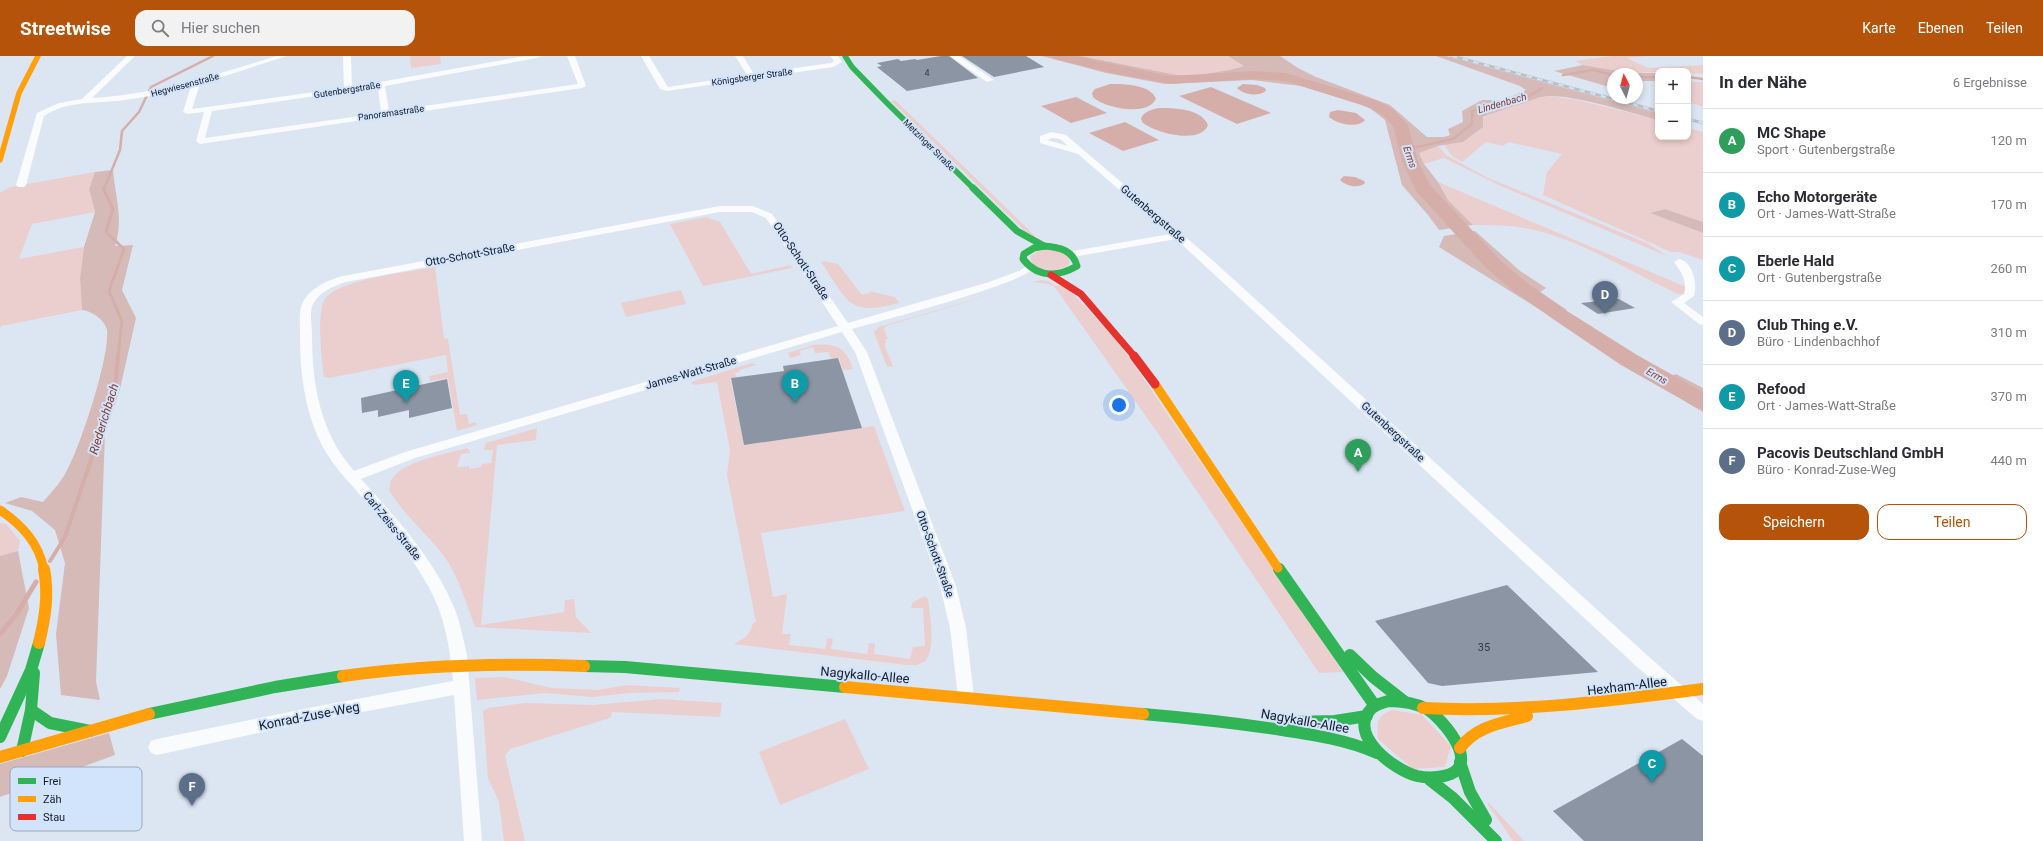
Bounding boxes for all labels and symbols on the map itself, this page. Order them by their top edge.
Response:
street label: Königsberger Straße [711,66,793,88]
house number: 4 [924,68,930,78]
north arrow [1607,68,1643,104]
street label: Hegwiesenstraße [150,71,220,99]
street label: Gutenbergstraße [313,80,381,100]
water label: Lindenbach [1476,91,1528,115]
street label: Panoramastraße [357,103,425,123]
street label: Metzinger Straße [901,117,957,173]
water label: Erms [1401,145,1419,169]
street label: Gutenbergstraße [1118,182,1188,246]
street label: Otto-Schott-Straße [770,220,832,302]
street label: Otto-Schott-Straße [424,241,516,269]
pin: D [1592,281,1618,314]
street label: James-Watt-Straße [644,354,738,392]
water label: Erms [1645,366,1669,386]
pin: E [393,370,419,403]
pin: B [782,370,808,403]
water label: Riederichbach [87,382,121,456]
your location [1109,395,1129,415]
street label: Gutenbergstraße [1359,399,1428,465]
pin: A [1345,439,1371,472]
street label: Carl-Zeiss-Straße [361,489,424,563]
street label: Otto-Schott-Straße [913,509,957,599]
house number: 35 [1478,641,1490,654]
street label: Nagykallo-Allee [820,664,910,686]
street label: Hexham-Allee [1586,674,1668,698]
street label: Konrad-Zuse-Weg [257,699,361,733]
street label: Nagykallo-Allee [1260,706,1350,736]
pin: C [1639,750,1665,783]
legend [10,767,142,831]
pin: F [179,773,205,806]
text: Frei [43,775,61,788]
text: Zäh [43,793,62,806]
text: Stau [43,811,65,824]

